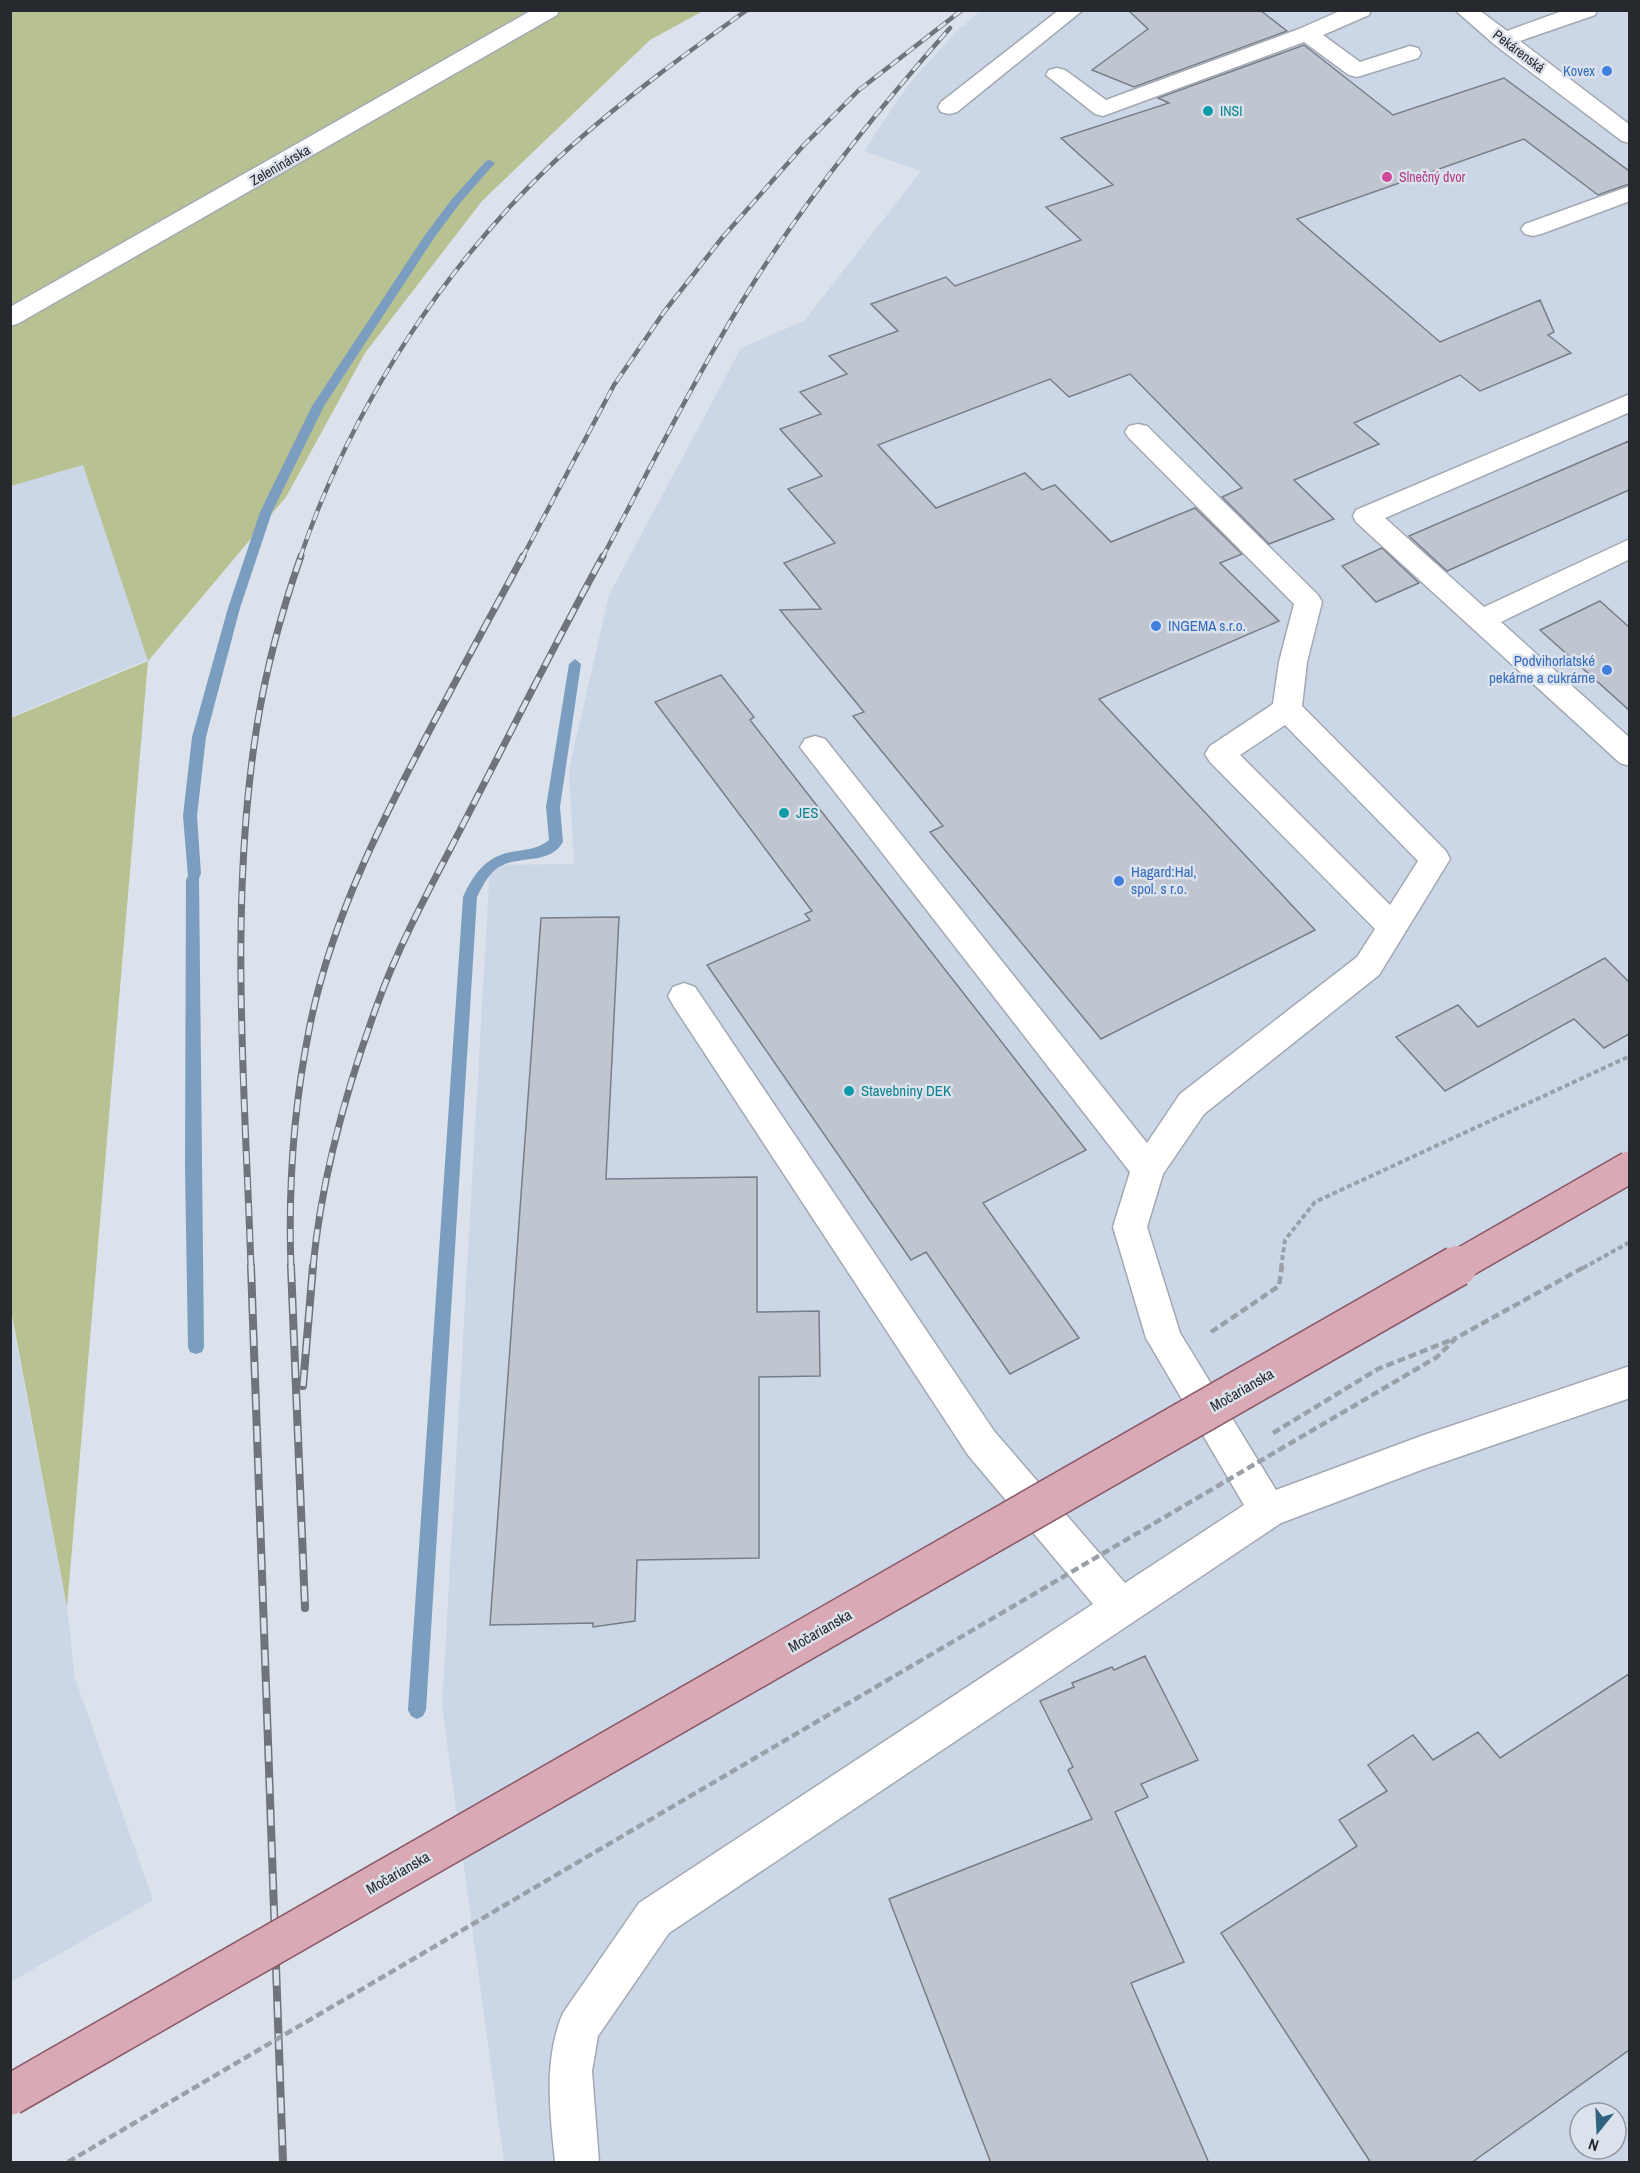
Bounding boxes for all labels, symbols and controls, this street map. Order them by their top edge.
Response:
street label: Pekárenská [1489,26,1549,77]
place label: Kovex [1563,62,1595,80]
marker: Kovex [1600,64,1614,78]
place label: INSI [1220,102,1242,120]
marker: INSI [1201,104,1215,118]
street label: Zeleninárska [247,140,314,189]
place label: Slnečný dvor [1399,168,1466,186]
marker: Slnečný dvor [1380,170,1394,184]
place label: INGEMA s.r.o. [1168,615,1246,636]
marker: INGEMA s.r.o. [1149,619,1163,633]
place label: Podvihorlatské pekárne a cukrárne [1489,650,1595,688]
marker: Podvihorlatské pekárne a cukrárne [1600,663,1614,677]
place label: JES [796,802,819,823]
marker: JES [777,806,791,820]
place label: Hagard:Hal, spol. s r.o. [1131,861,1197,899]
marker: Hagard:Hal, spol. s r.o. [1112,874,1126,888]
place label: Stavebniny DEK [861,1080,952,1101]
marker: Stavebniny DEK [842,1084,856,1098]
street label: Močarianska [1206,1363,1278,1416]
street label: Močarianska [784,1604,856,1657]
street label: Močarianska [362,1846,434,1899]
north arrow [1568,2101,1628,2161]
text: N [1585,2133,1601,2157]

